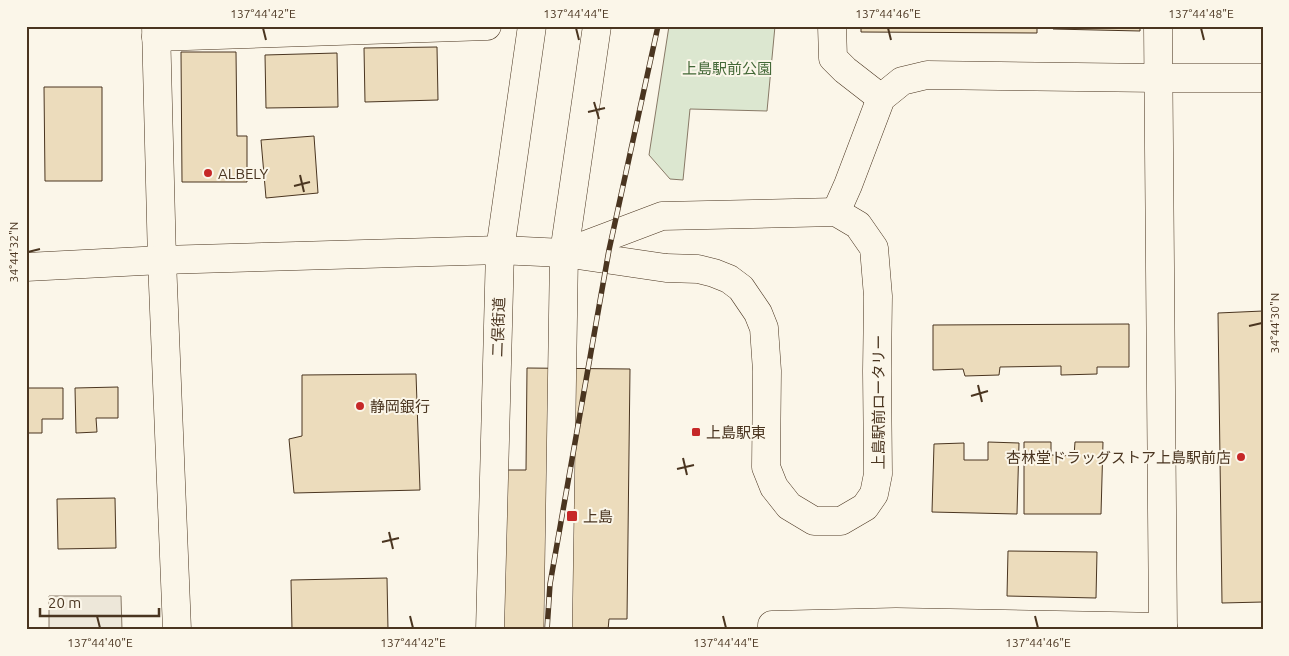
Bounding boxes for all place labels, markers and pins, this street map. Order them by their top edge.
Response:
place label: ALBELY [218,165,268,182]
marker: ALBELY [202,167,214,179]
place label: 静岡銀行 [370,398,430,415]
marker: 静岡銀行 [354,400,366,412]
place label: 上島駅東 [706,424,766,441]
marker: 上島駅東 [690,426,702,438]
place label: 杏林堂ドラッグストア上島駅前店 [1006,449,1231,466]
marker: 杏林堂ドラッグストア上島駅前店 [1235,451,1247,463]
place label: 上島 [583,508,613,525]
marker: 上島 [565,509,579,523]

